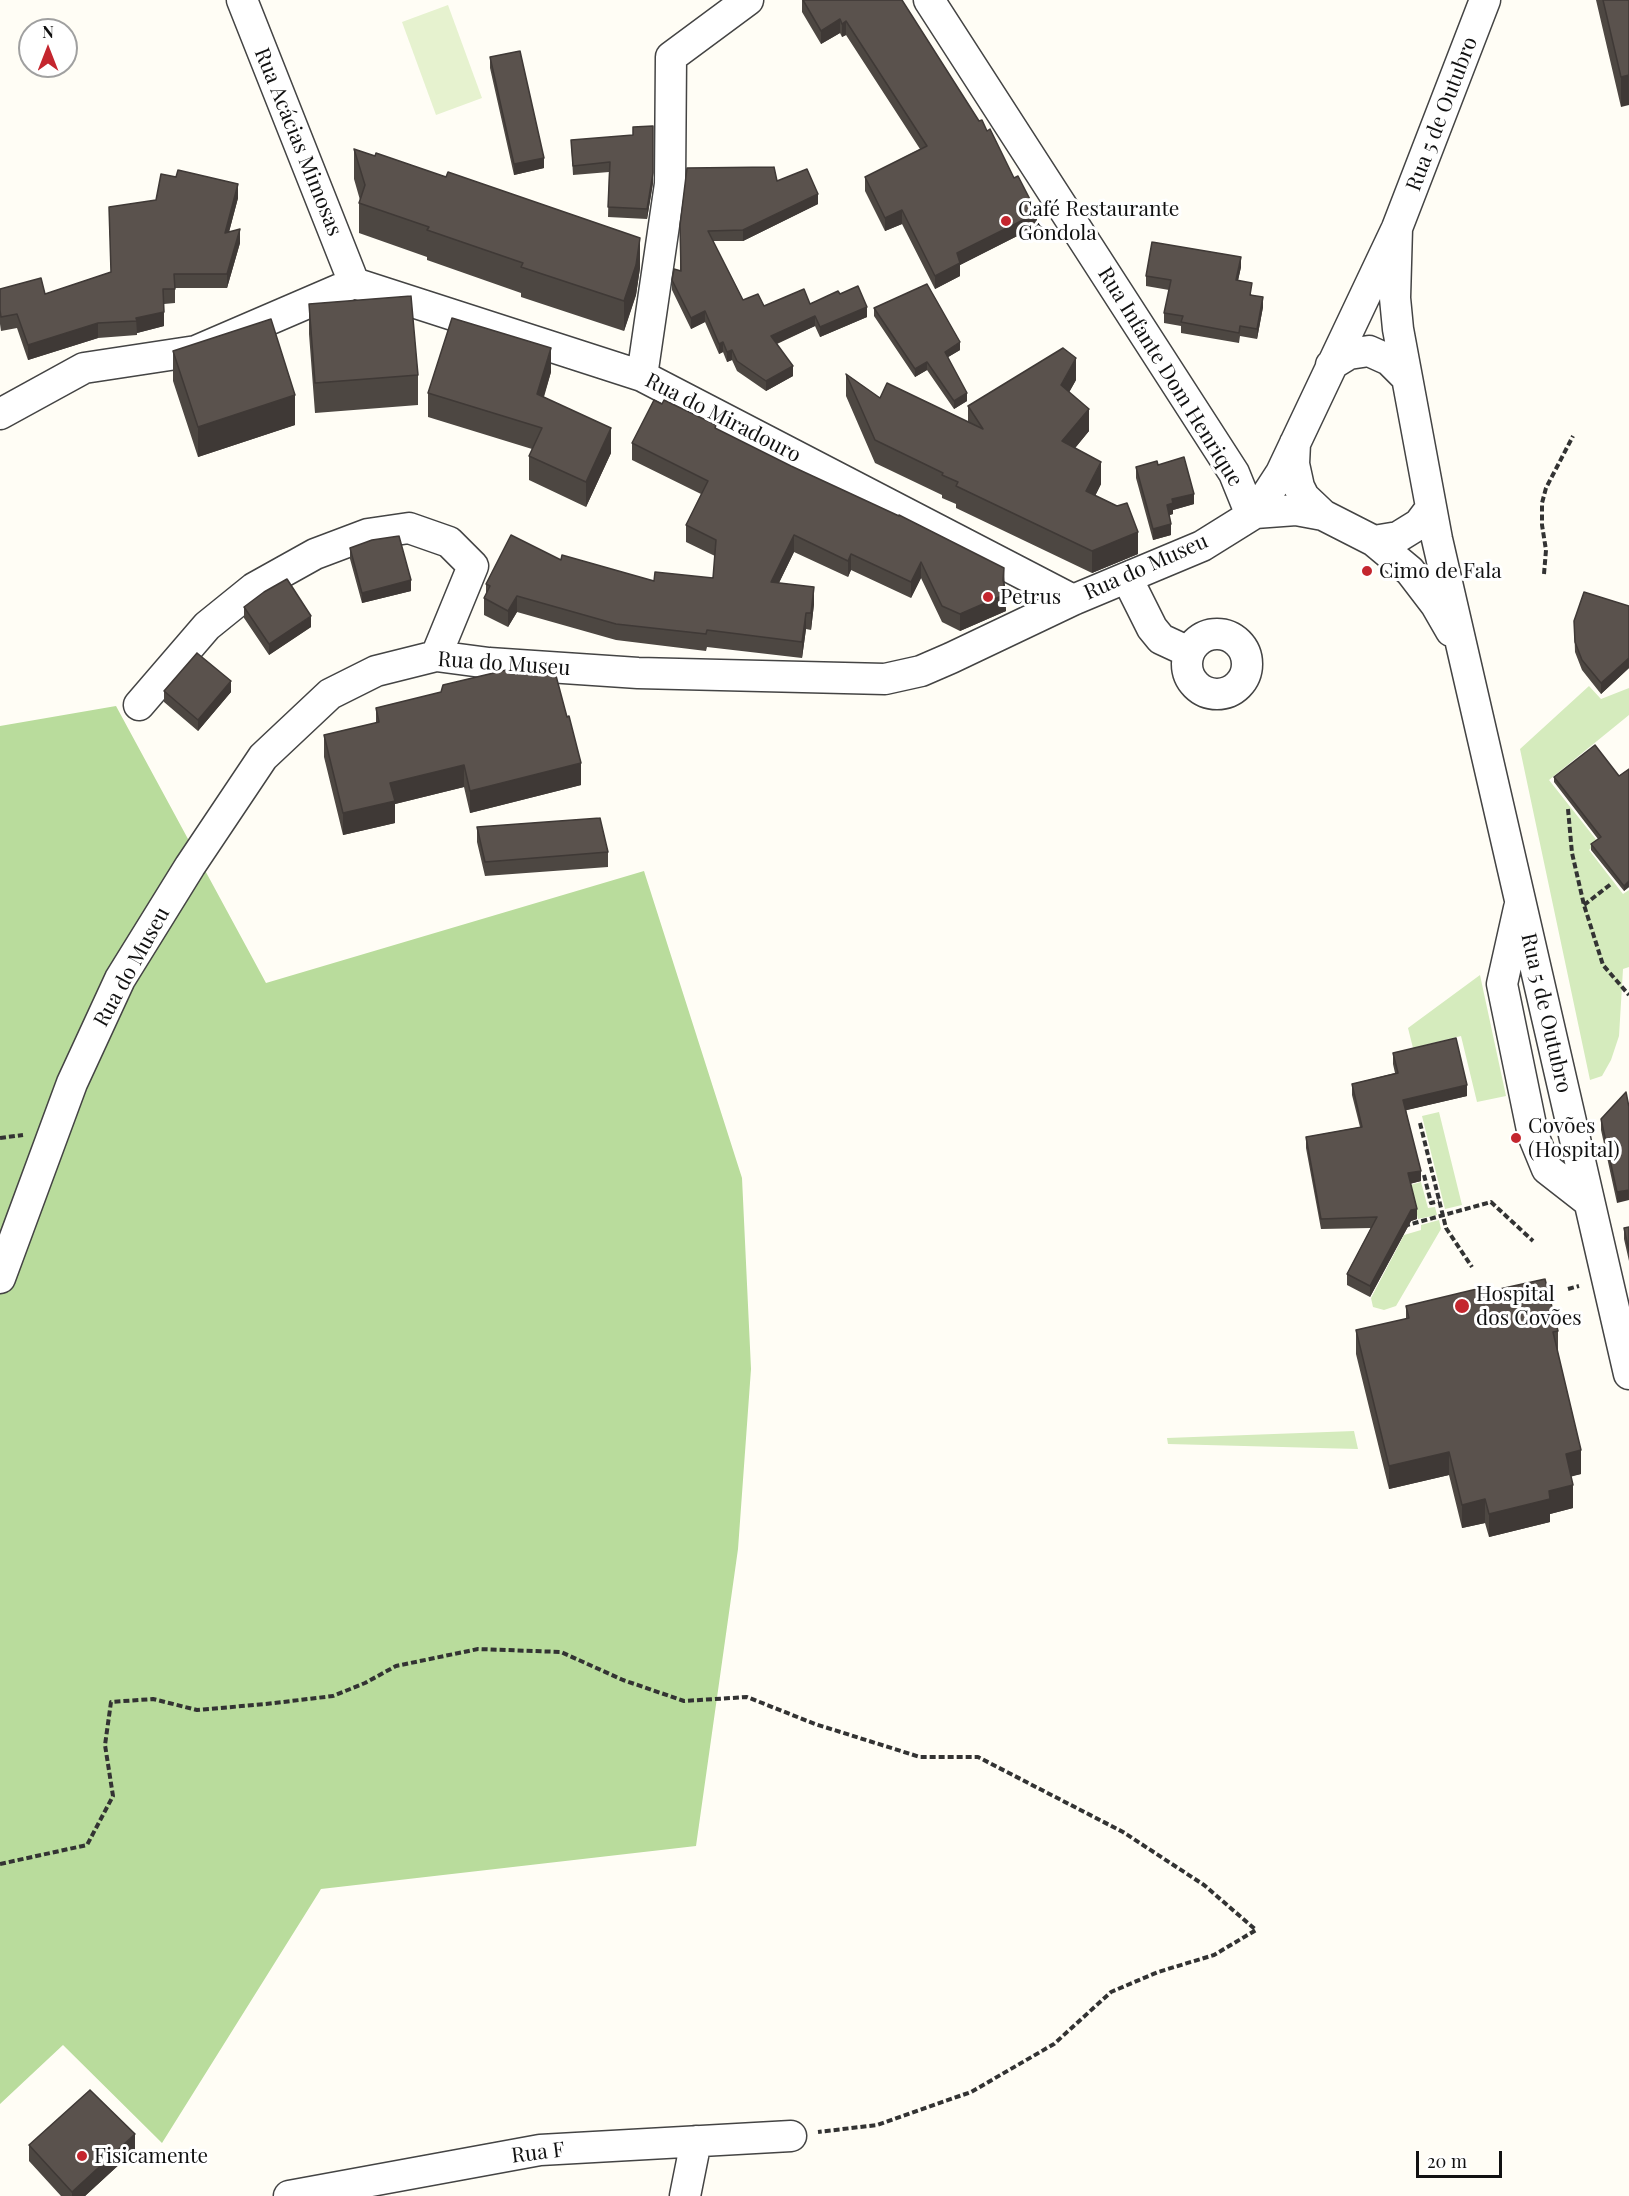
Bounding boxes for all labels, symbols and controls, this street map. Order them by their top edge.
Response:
north arrow [18,18,78,78]
text: N [42,21,54,42]
street label: Rua 5 de Outubro [1401,33,1483,195]
street label: Rua Acácias Mimosas [249,44,347,240]
place label: Café Restaurante Gôndola [1018,196,1179,246]
marker: Café Restaurante Gôndola [999,214,1013,228]
street label: Rua Infante Dom Henrique [1092,263,1248,491]
street label: Rua do Miradouro [641,368,805,468]
street label: Rua do Museu [1080,528,1212,606]
place label: Cimo de Fala [1379,558,1502,584]
marker: Cimo de Fala [1360,564,1374,578]
place label: Petrus [1000,584,1061,610]
marker: Petrus [981,590,995,604]
street label: Rua do Museu [437,647,571,681]
street label: Rua do Museu [89,903,175,1031]
street label: Rua 5 de Outubro [1515,931,1577,1095]
place label: Covões (Hospital) [1528,1113,1620,1163]
marker: Covões (Hospital) [1509,1131,1523,1145]
place label: Hospital dos Covões [1476,1281,1582,1331]
marker: Hospital dos Covões [1453,1297,1471,1315]
street label: Rua F [510,2137,566,2169]
scale bar [1419,2139,1504,2177]
place label: Fisicamente [94,2143,208,2169]
marker: Fisicamente [75,2149,89,2163]
text: 20 m [1427,2149,1467,2173]

